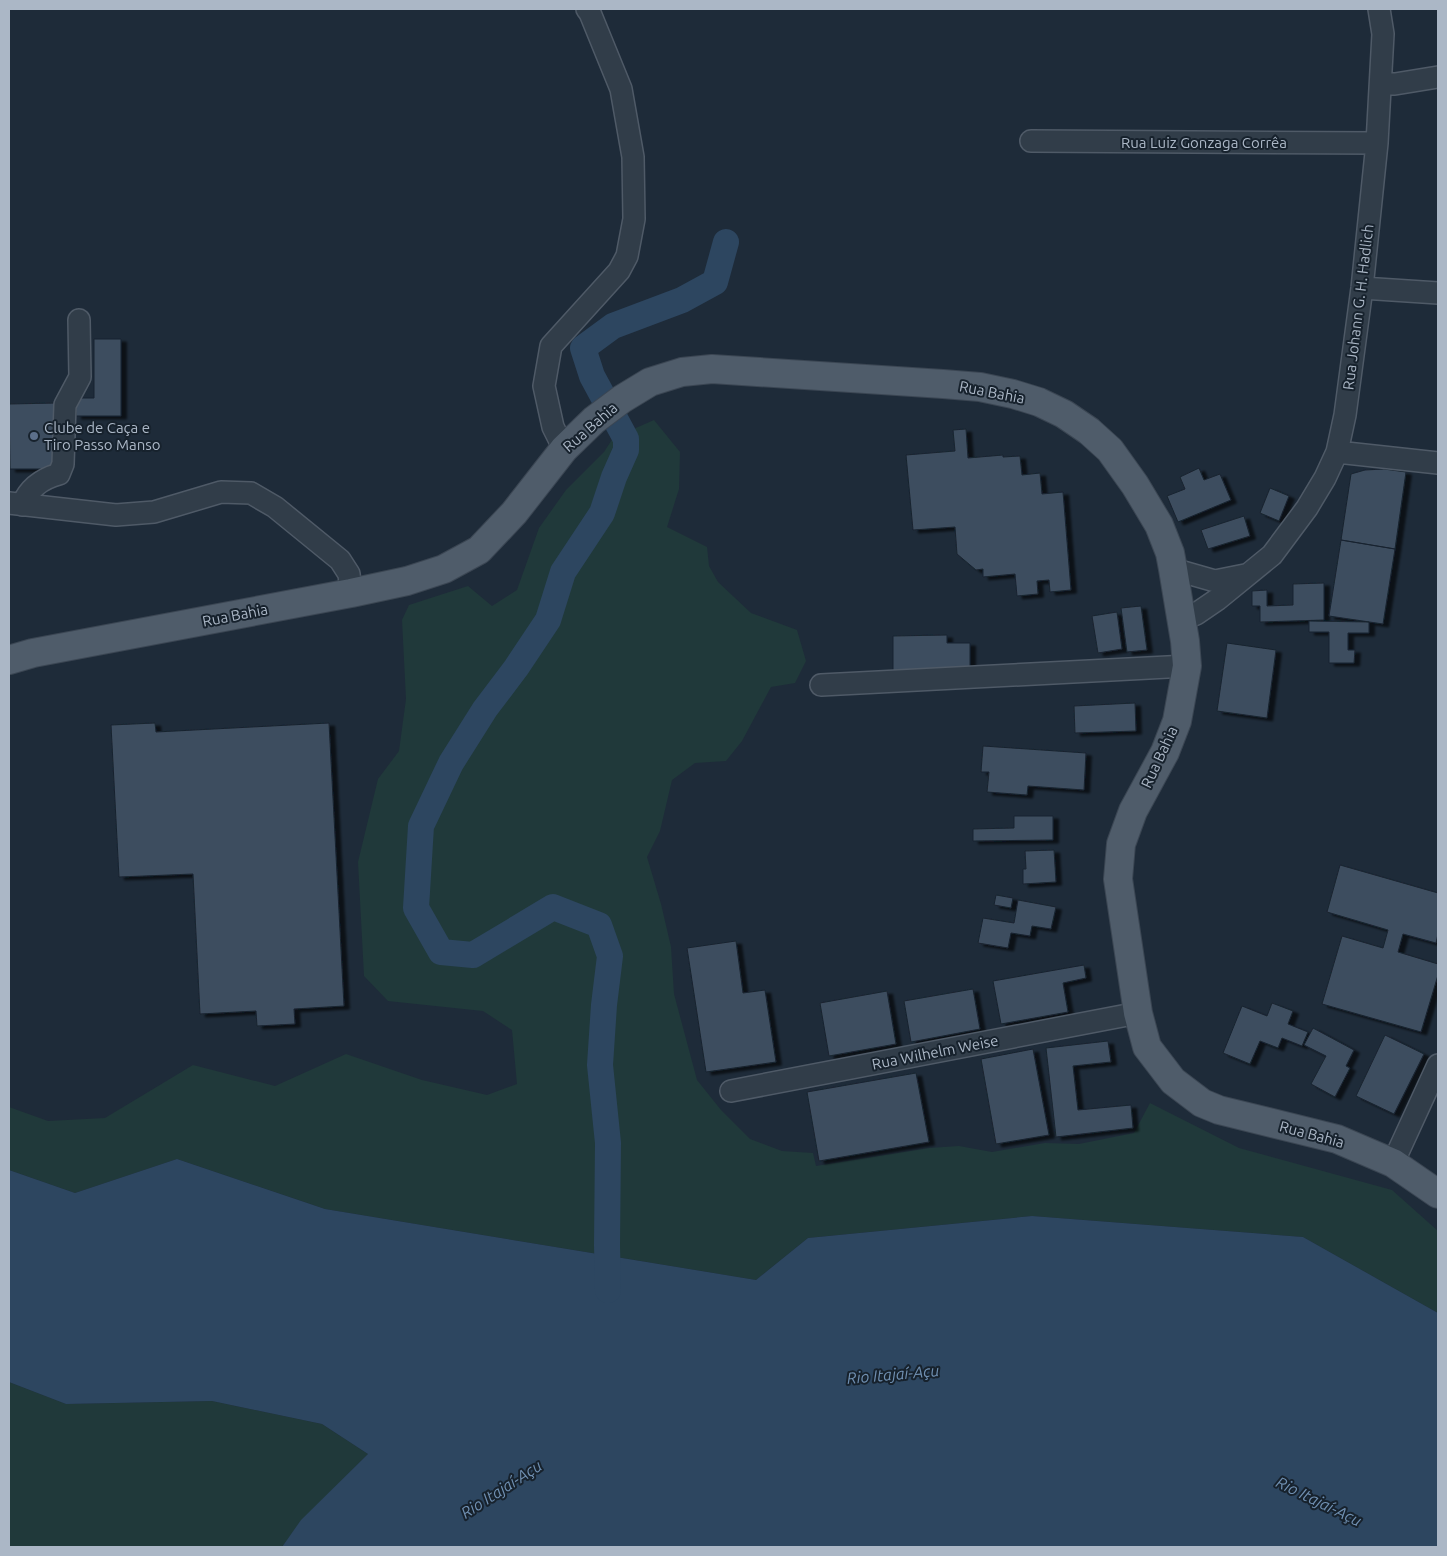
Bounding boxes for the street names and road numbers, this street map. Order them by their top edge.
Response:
street label: Rua Luiz Gonzaga Corrêa [1121,134,1287,151]
street label: Rua Johann G. H. Hadlich [1339,223,1377,391]
street label: Rua Bahia [958,377,1026,407]
street label: Rua Bahia [559,399,621,455]
street label: Rua Bahia [201,600,269,630]
street label: Rua Bahia [1137,723,1181,791]
street label: Rua Wilhelm Weise [870,1031,1000,1073]
street label: Rua Bahia [1278,1117,1346,1151]

